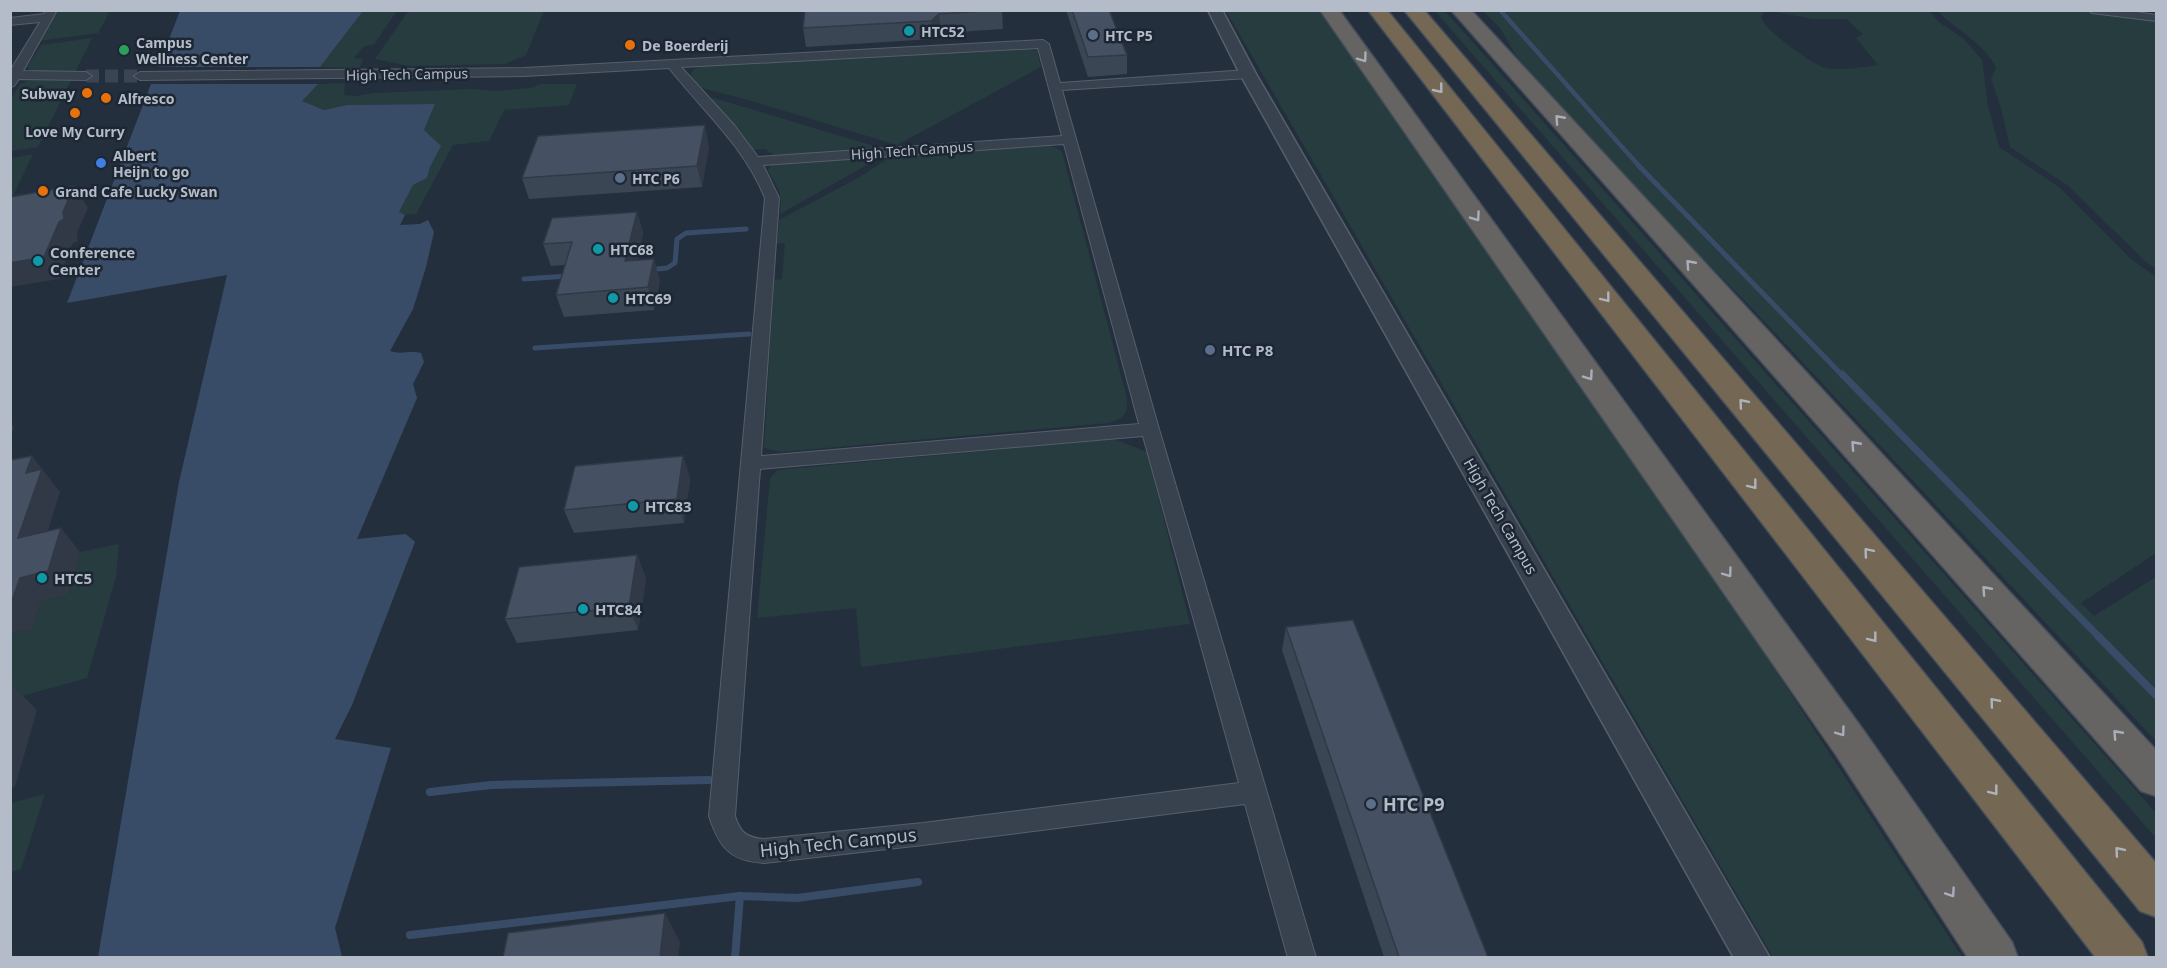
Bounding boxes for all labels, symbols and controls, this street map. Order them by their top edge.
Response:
place label: HTC52 [921,22,965,41]
marker: HTC52 [902,24,916,38]
place label: HTC P5 [1105,26,1153,45]
marker: HTC P5 [1086,28,1100,42]
place label: Campus Wellness Center [136,33,249,68]
place label: De Boerderij [642,36,728,55]
marker: De Boerderij [623,38,637,52]
marker: Campus Wellness Center [117,43,131,57]
one-way arrow [1356,52,1367,63]
street label: High Tech Campus [346,63,469,85]
one-way arrow [1432,82,1443,93]
place label: Subway [21,84,75,103]
marker: Subway [80,86,94,100]
place label: Alfresco [118,89,175,108]
marker: Alfresco [99,91,113,105]
marker: Love My Curry [68,106,82,120]
one-way arrow [1555,116,1566,126]
place label: Love My Curry [25,122,125,141]
street label: High Tech Campus [850,136,974,164]
place label: Albert Heijn to go [113,146,189,181]
marker: Albert Heijn to go [94,156,108,170]
place label: HTC P6 [632,169,680,188]
marker: HTC P6 [613,171,627,185]
place label: Grand Cafe Lucky Swan [55,182,218,201]
marker: Grand Cafe Lucky Swan [36,184,50,198]
one-way arrow [1469,210,1480,221]
place label: HTC68 [610,240,654,259]
place label: Conference Center [50,242,135,279]
marker: HTC68 [591,242,605,256]
marker: Conference Center [31,254,45,268]
one-way arrow [1686,260,1697,271]
place label: HTC69 [625,288,672,308]
marker: HTC69 [606,291,620,305]
one-way arrow [1599,292,1610,303]
place label: HTC P8 [1222,340,1274,360]
marker: HTC P8 [1203,343,1217,357]
one-way arrow [1582,370,1593,381]
one-way arrow [1739,399,1750,410]
one-way arrow [1851,442,1862,452]
street label: High Tech Campus [1460,454,1542,578]
one-way arrow [1745,478,1756,489]
place label: HTC83 [645,496,692,516]
marker: HTC83 [626,499,640,513]
one-way arrow [1865,548,1876,559]
one-way arrow [1721,566,1732,577]
place label: HTC5 [54,568,92,588]
marker: HTC5 [35,571,49,585]
one-way arrow [1982,586,1993,597]
place label: HTC84 [595,599,642,619]
marker: HTC84 [576,602,590,616]
one-way arrow [1866,631,1877,642]
one-way arrow [1990,698,2001,709]
one-way arrow [1834,725,1845,736]
one-way arrow [2113,730,2124,741]
one-way arrow [1986,784,1997,795]
place label: HTC P9 [1383,792,1445,816]
marker: HTC P9 [1364,797,1378,811]
street label: High Tech Campus [759,822,917,862]
one-way arrow [2115,847,2126,858]
one-way arrow [1944,886,1955,897]

